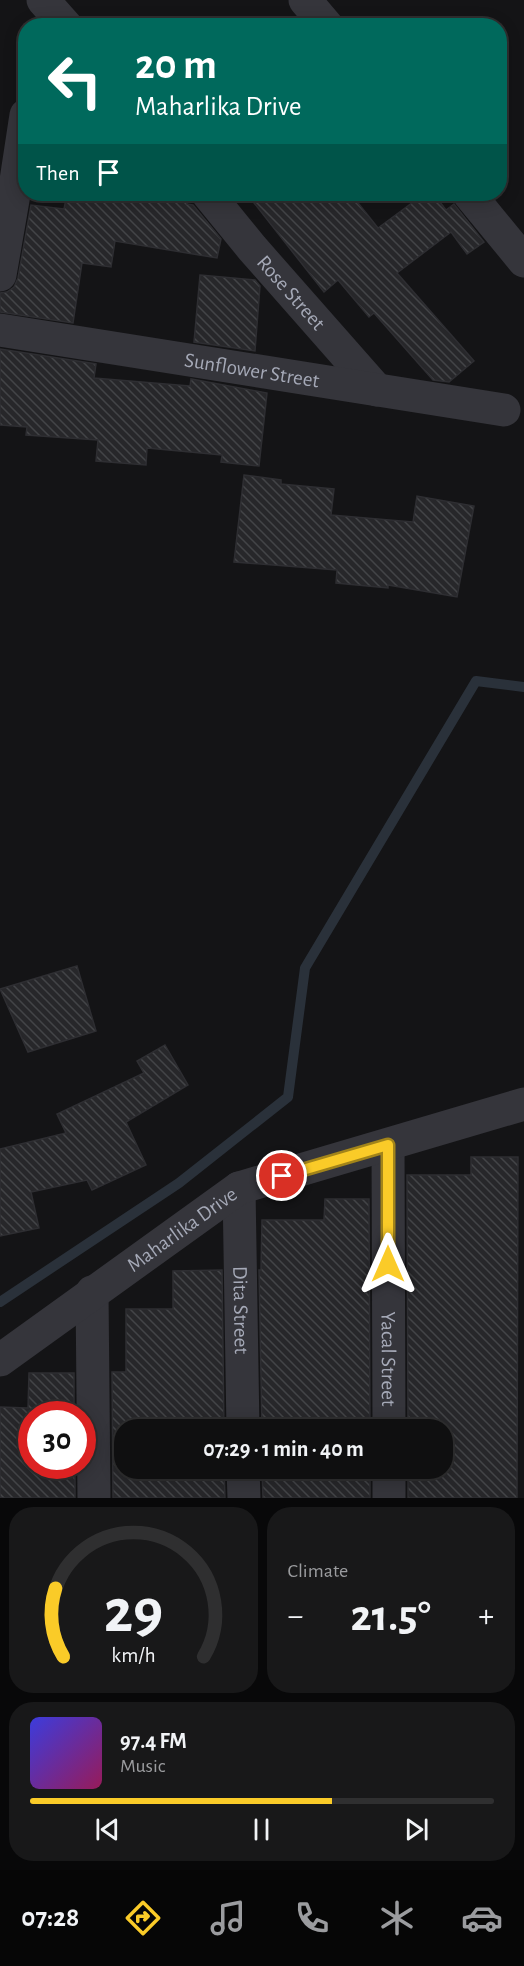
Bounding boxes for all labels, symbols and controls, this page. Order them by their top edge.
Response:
icon: left [36,42,114,120]
text: 20 m [135,44,217,86]
text: Maharlika Drive [135,93,302,120]
icon: arrive [92,156,125,189]
text: Then [36,162,80,184]
street label: Rose Street [253,251,330,334]
street label: Sunflower Street [183,349,321,391]
pin [256,1150,307,1201]
icon: arrive [265,1159,298,1192]
street label: Maharlika Drive [123,1183,241,1276]
position arrow [356,1232,420,1296]
street label: Dita Street [230,1266,252,1354]
street label: Yacal Street [378,1311,399,1407]
speed limit sign: 30 [18,1401,96,1479]
text: 07:29 · 1 min · 40 m [203,1438,364,1460]
text: Climate [288,1561,348,1581]
text: 29 [103,1581,163,1643]
text: 21.5° [351,1594,431,1639]
text: − [288,1600,303,1633]
text: + [478,1600,494,1633]
text: km/h [111,1645,155,1666]
text: 97.4 FM [120,1730,187,1752]
text: Music [120,1756,166,1776]
icon: previous [91,1813,124,1846]
icon: pause [245,1813,278,1846]
icon: next [400,1813,433,1846]
icon: directions [122,1897,164,1939]
icon: music [207,1897,249,1939]
icon: phone [291,1897,333,1939]
icon: climate [376,1897,418,1939]
icon: car [461,1897,503,1939]
text: 07:28 [21,1904,79,1931]

